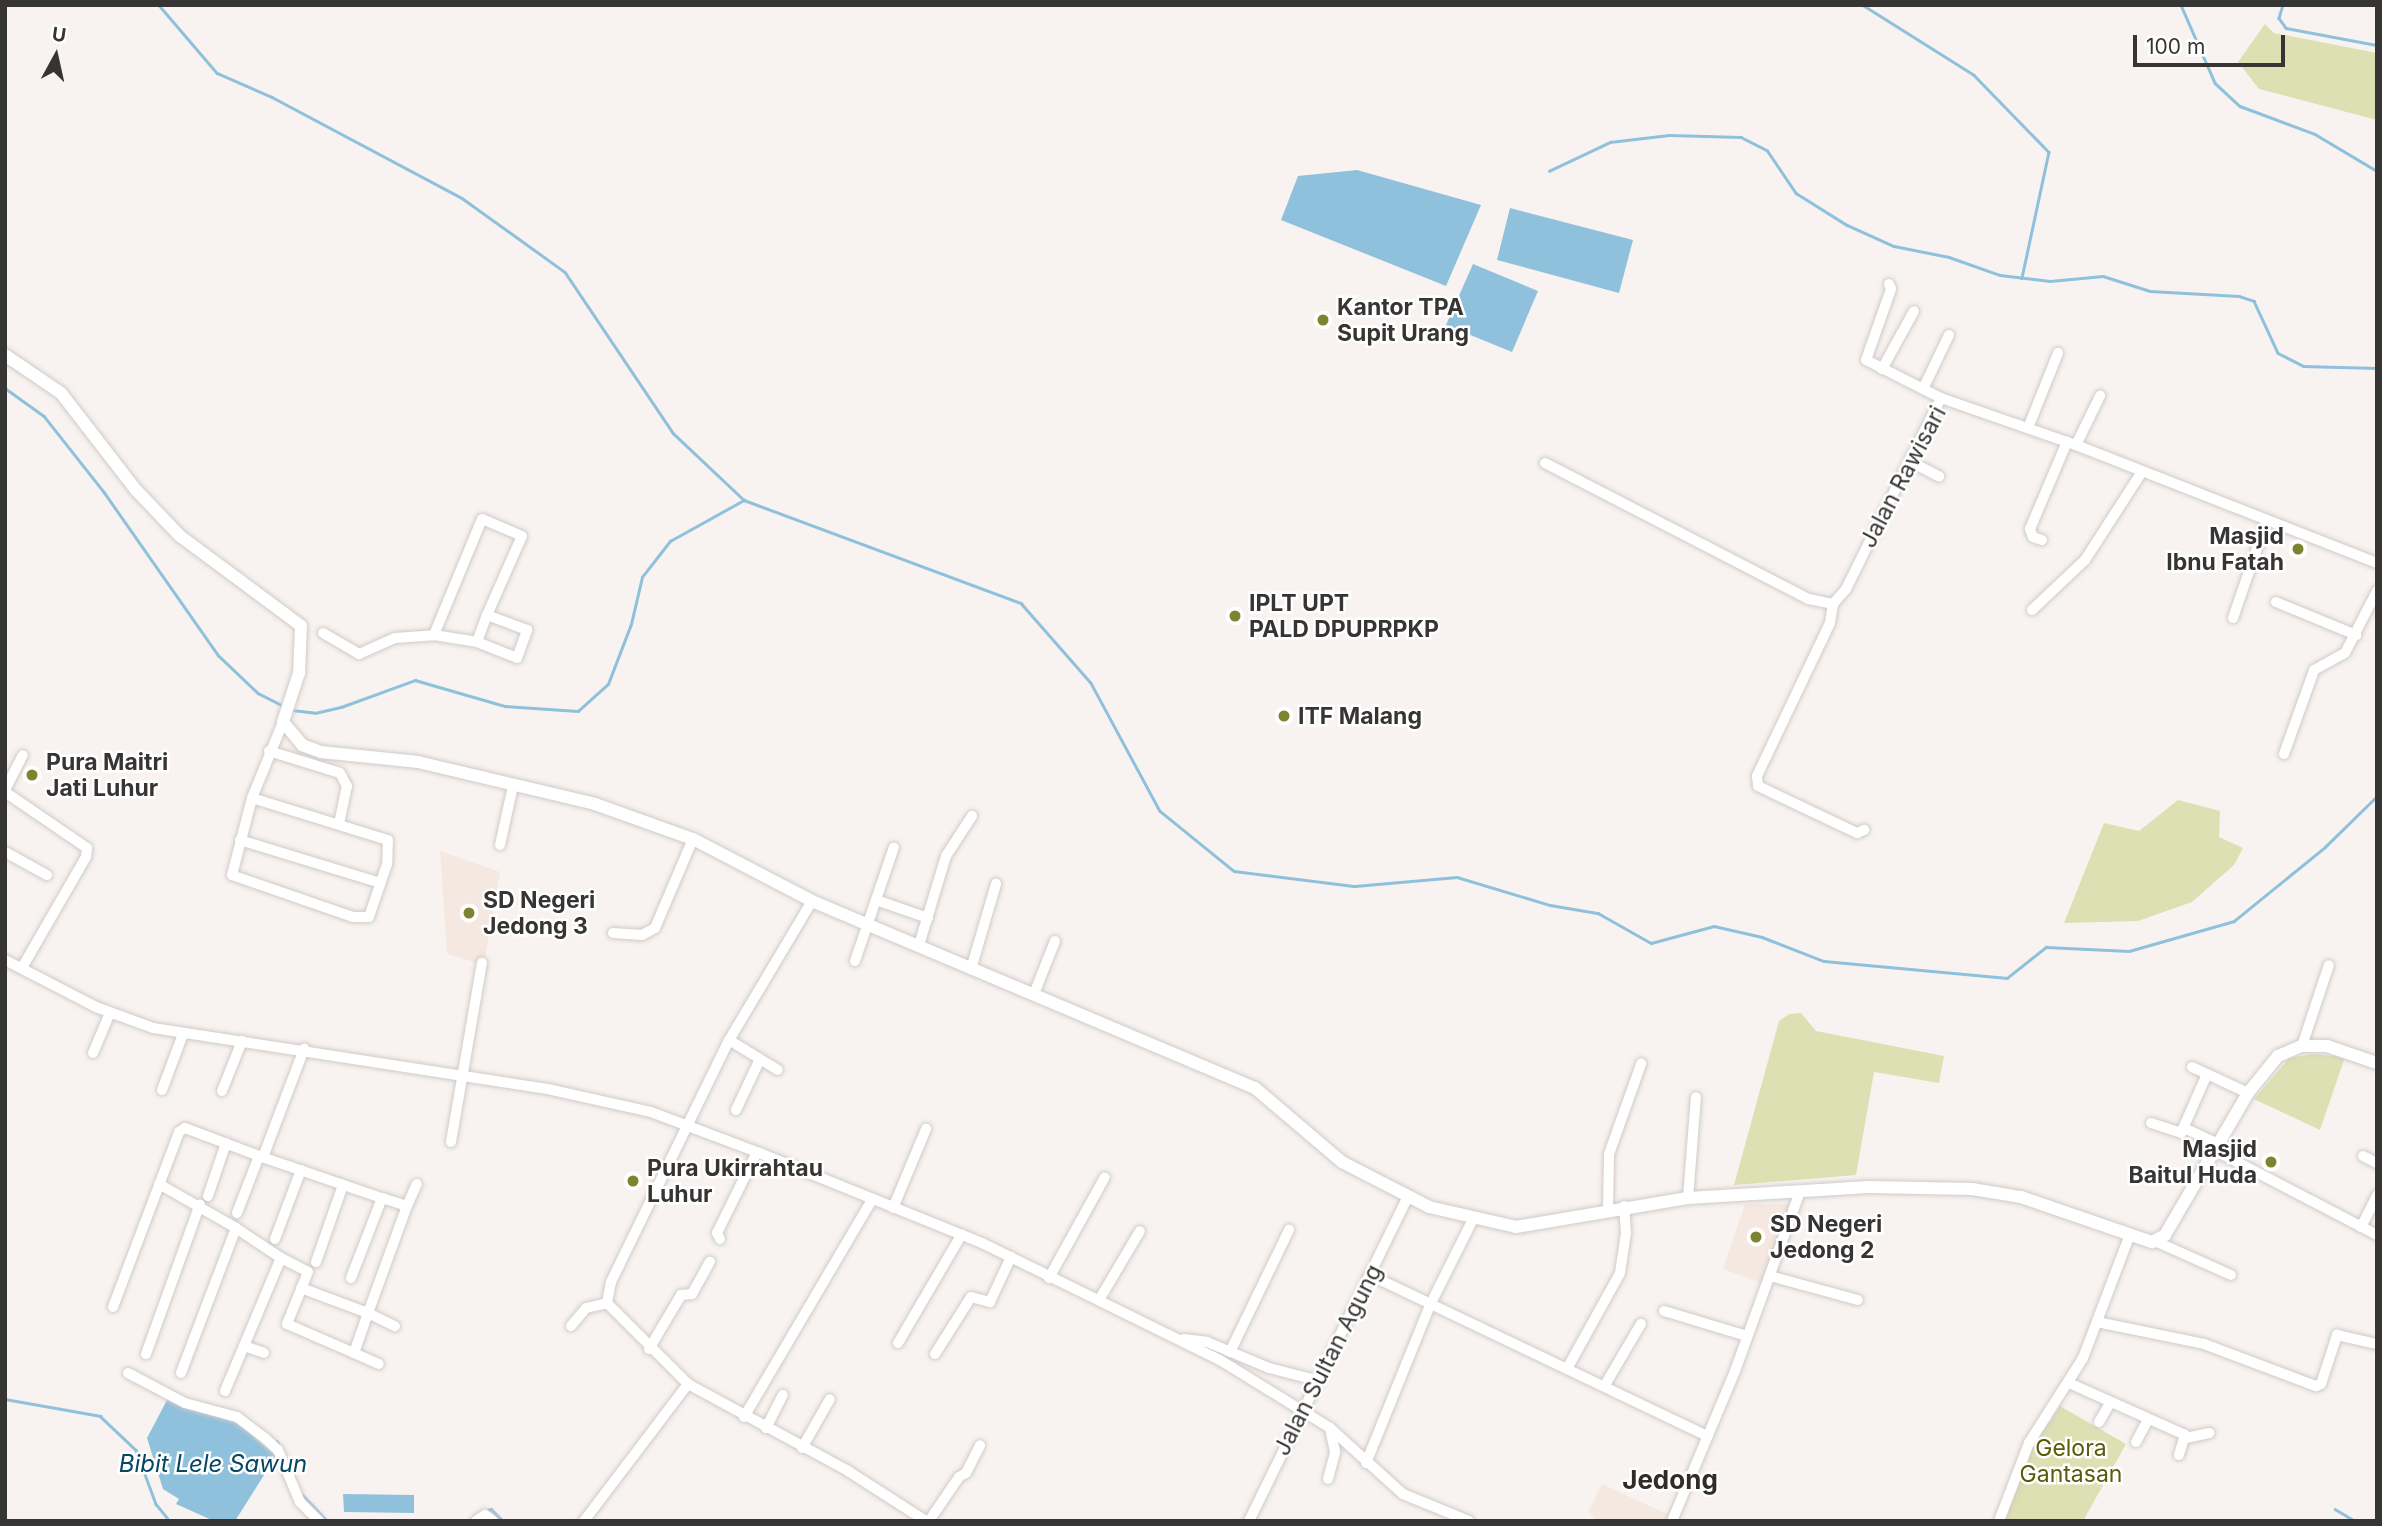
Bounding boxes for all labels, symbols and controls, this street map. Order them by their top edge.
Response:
north arrow [21,21,91,91]
scale bar [2137,21,2289,65]
text: U [50,22,67,47]
text: 100 m [2146,34,2205,59]
place label: Kantor TPA Supit Urang [1337,293,1469,347]
marker: Kantor TPA Supit Urang [1315,312,1331,328]
street label: Jalan Rawisari [1854,402,1952,552]
place label: Masjid Ibnu Fatah [2166,522,2284,576]
marker: Masjid Ibnu Fatah [2290,541,2306,557]
place label: IPLT UPT PALD DPUPRPKP [1249,589,1439,643]
marker: IPLT UPT PALD DPUPRPKP [1227,608,1243,624]
place label: ITF Malang [1298,702,1422,730]
marker: ITF Malang [1276,708,1292,724]
place label: Pura Maitri Jati Luhur [46,748,168,802]
marker: Pura Maitri Jati Luhur [24,767,40,783]
place label: SD Negeri Jedong 3 [483,886,595,940]
marker: SD Negeri Jedong 3 [461,905,477,921]
place label: Masjid Baitul Huda [2128,1135,2257,1189]
place label: Pura Ukirrahtau Luhur [647,1154,823,1208]
marker: Masjid Baitul Huda [2263,1154,2279,1170]
marker: Pura Ukirrahtau Luhur [625,1173,641,1189]
place label: SD Negeri Jedong 2 [1770,1210,1882,1264]
marker: SD Negeri Jedong 2 [1748,1229,1764,1245]
street label: Jalan Sultan Agung [1268,1260,1388,1460]
park label: Gelora Gantasan [2020,1434,2122,1488]
water label: Bibit Lele Sawun [119,1450,307,1478]
district label: Jedong [1622,1464,1718,1496]

